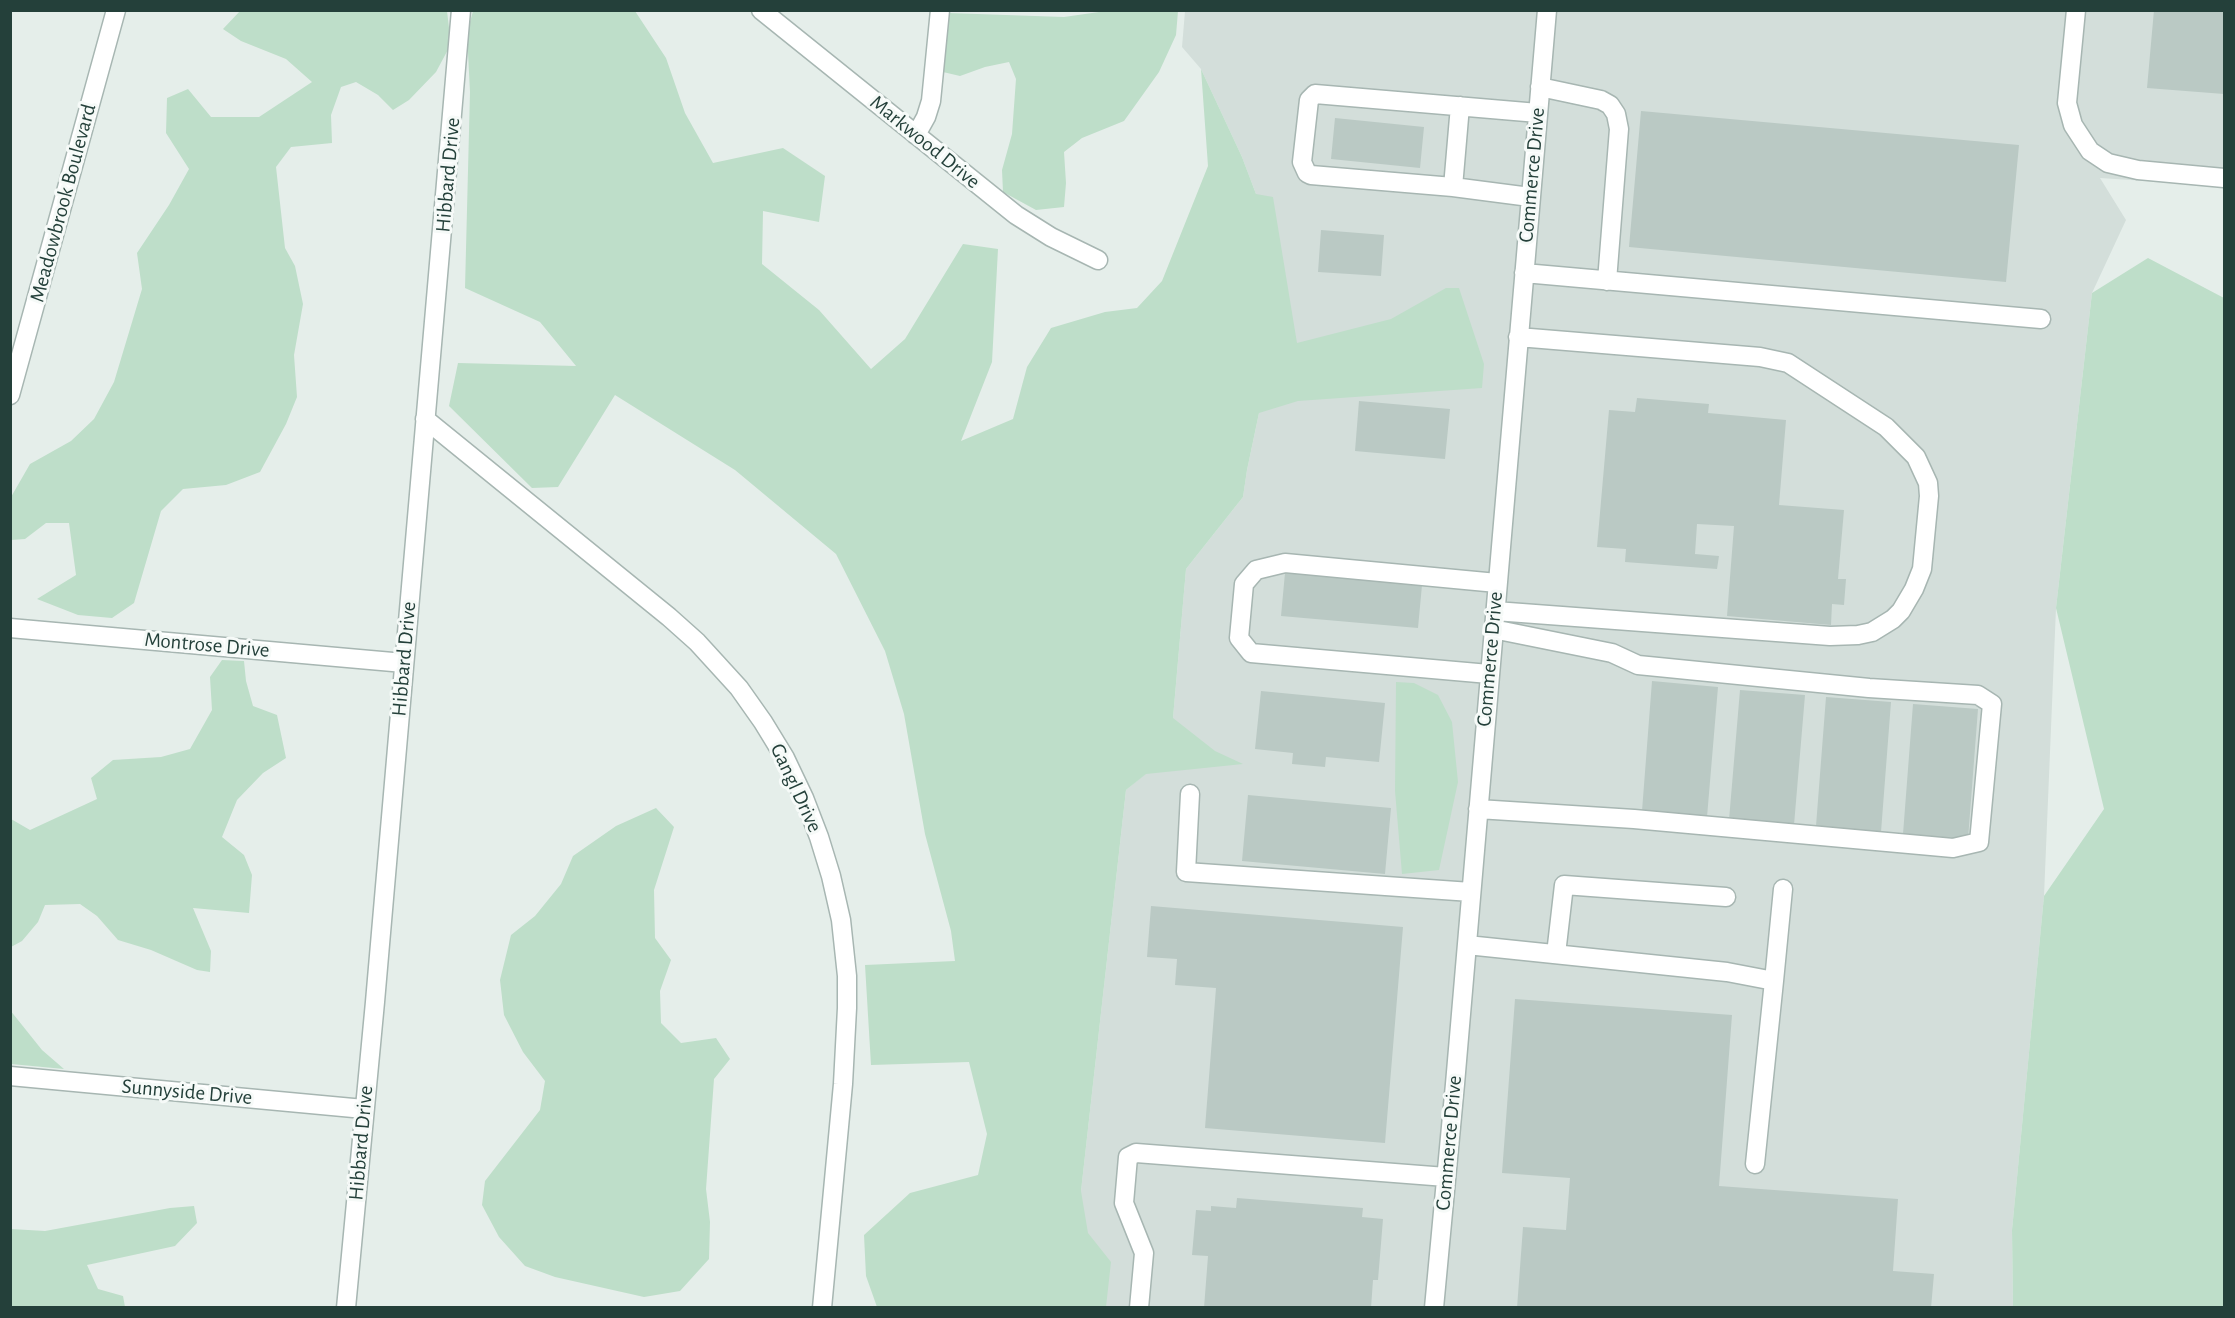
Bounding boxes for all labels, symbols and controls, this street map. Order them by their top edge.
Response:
street label: Markwood Drive [865,90,985,194]
street label: Meadowbrook Boulevard [24,101,102,305]
street label: Commerce Drive [1514,106,1550,244]
street label: Hibbard Drive [430,116,466,234]
street label: Commerce Drive [1472,590,1508,728]
street label: Hibbard Drive [386,600,422,718]
street label: Montrose Drive [143,627,271,663]
street label: Gangl Drive [764,739,828,837]
street label: Sunnyside Drive [121,1074,253,1110]
street label: Commerce Drive [1431,1074,1467,1212]
street label: Hibbard Drive [343,1084,379,1202]

